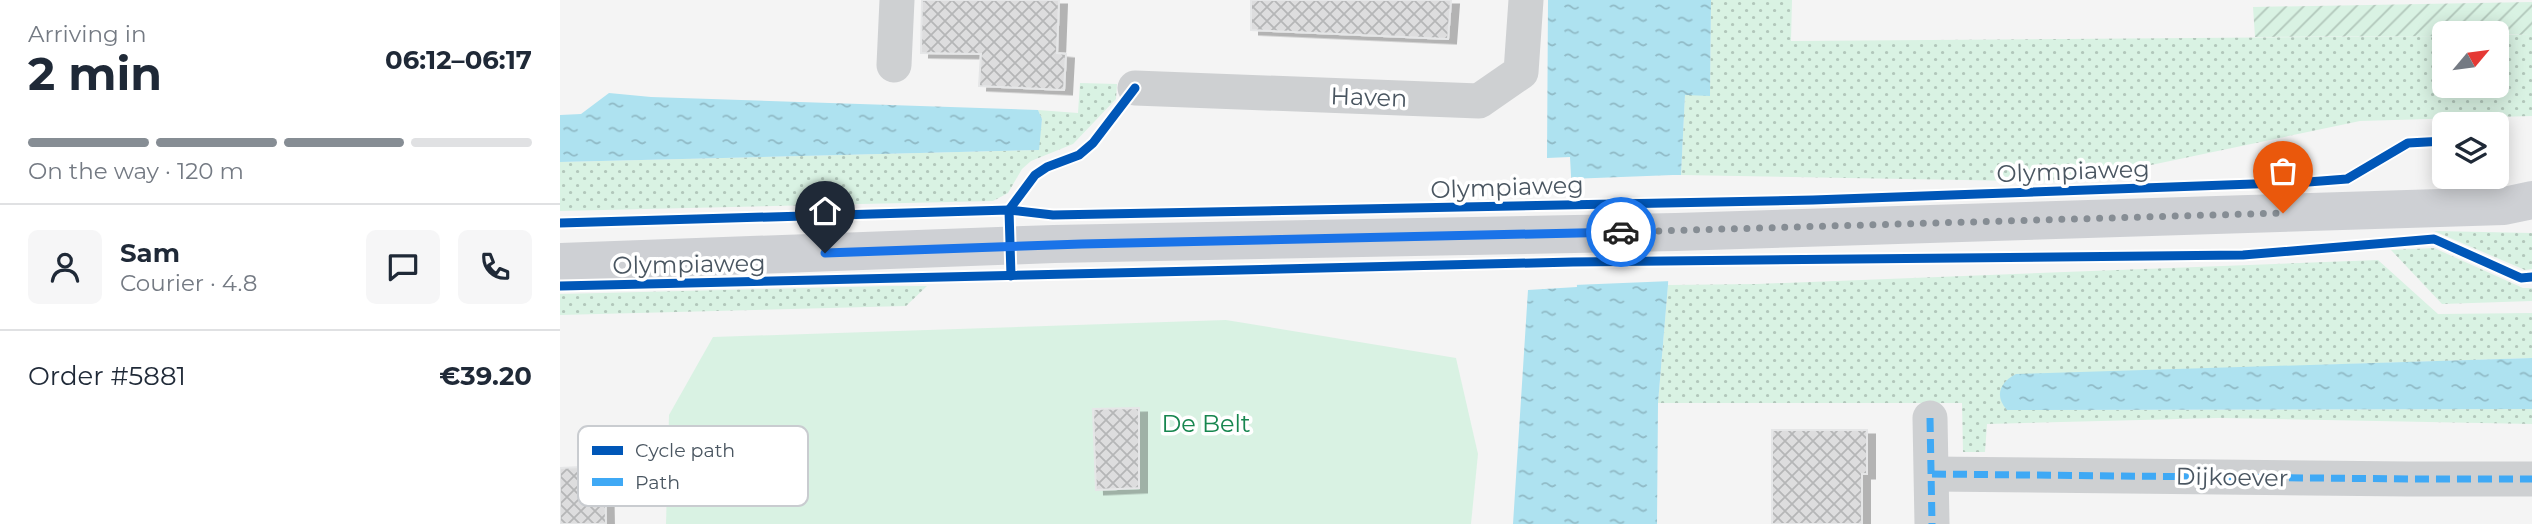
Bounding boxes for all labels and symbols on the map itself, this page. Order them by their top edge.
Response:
north arrow [2432,21,2510,98]
street label: Haven [1330,81,1408,113]
pin [2253,141,2313,213]
street label: Olympiaweg [1996,154,2150,188]
street label: Olympiaweg [1430,170,1584,204]
pin [795,181,855,253]
courier [1586,197,1656,267]
street label: Olympiaweg [612,248,766,280]
park label: De Belt [1161,409,1251,438]
legend [578,426,808,506]
text: Cycle path [635,439,735,462]
street label: Dijkoever [2175,462,2289,492]
text: Path [635,471,680,494]

